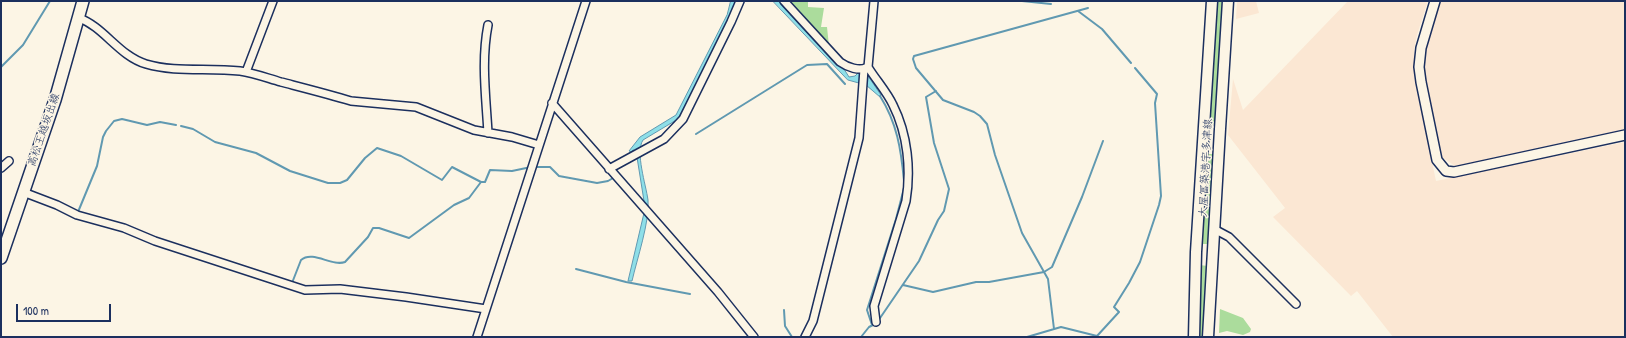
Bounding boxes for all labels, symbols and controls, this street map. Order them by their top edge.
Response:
street label: 高松王越坂出線 [25,91,63,169]
street label: 大屋冨築港宇多津線 [1197,118,1215,218]
scale bar [18,296,113,322]
text: 100 m [23,302,49,319]

